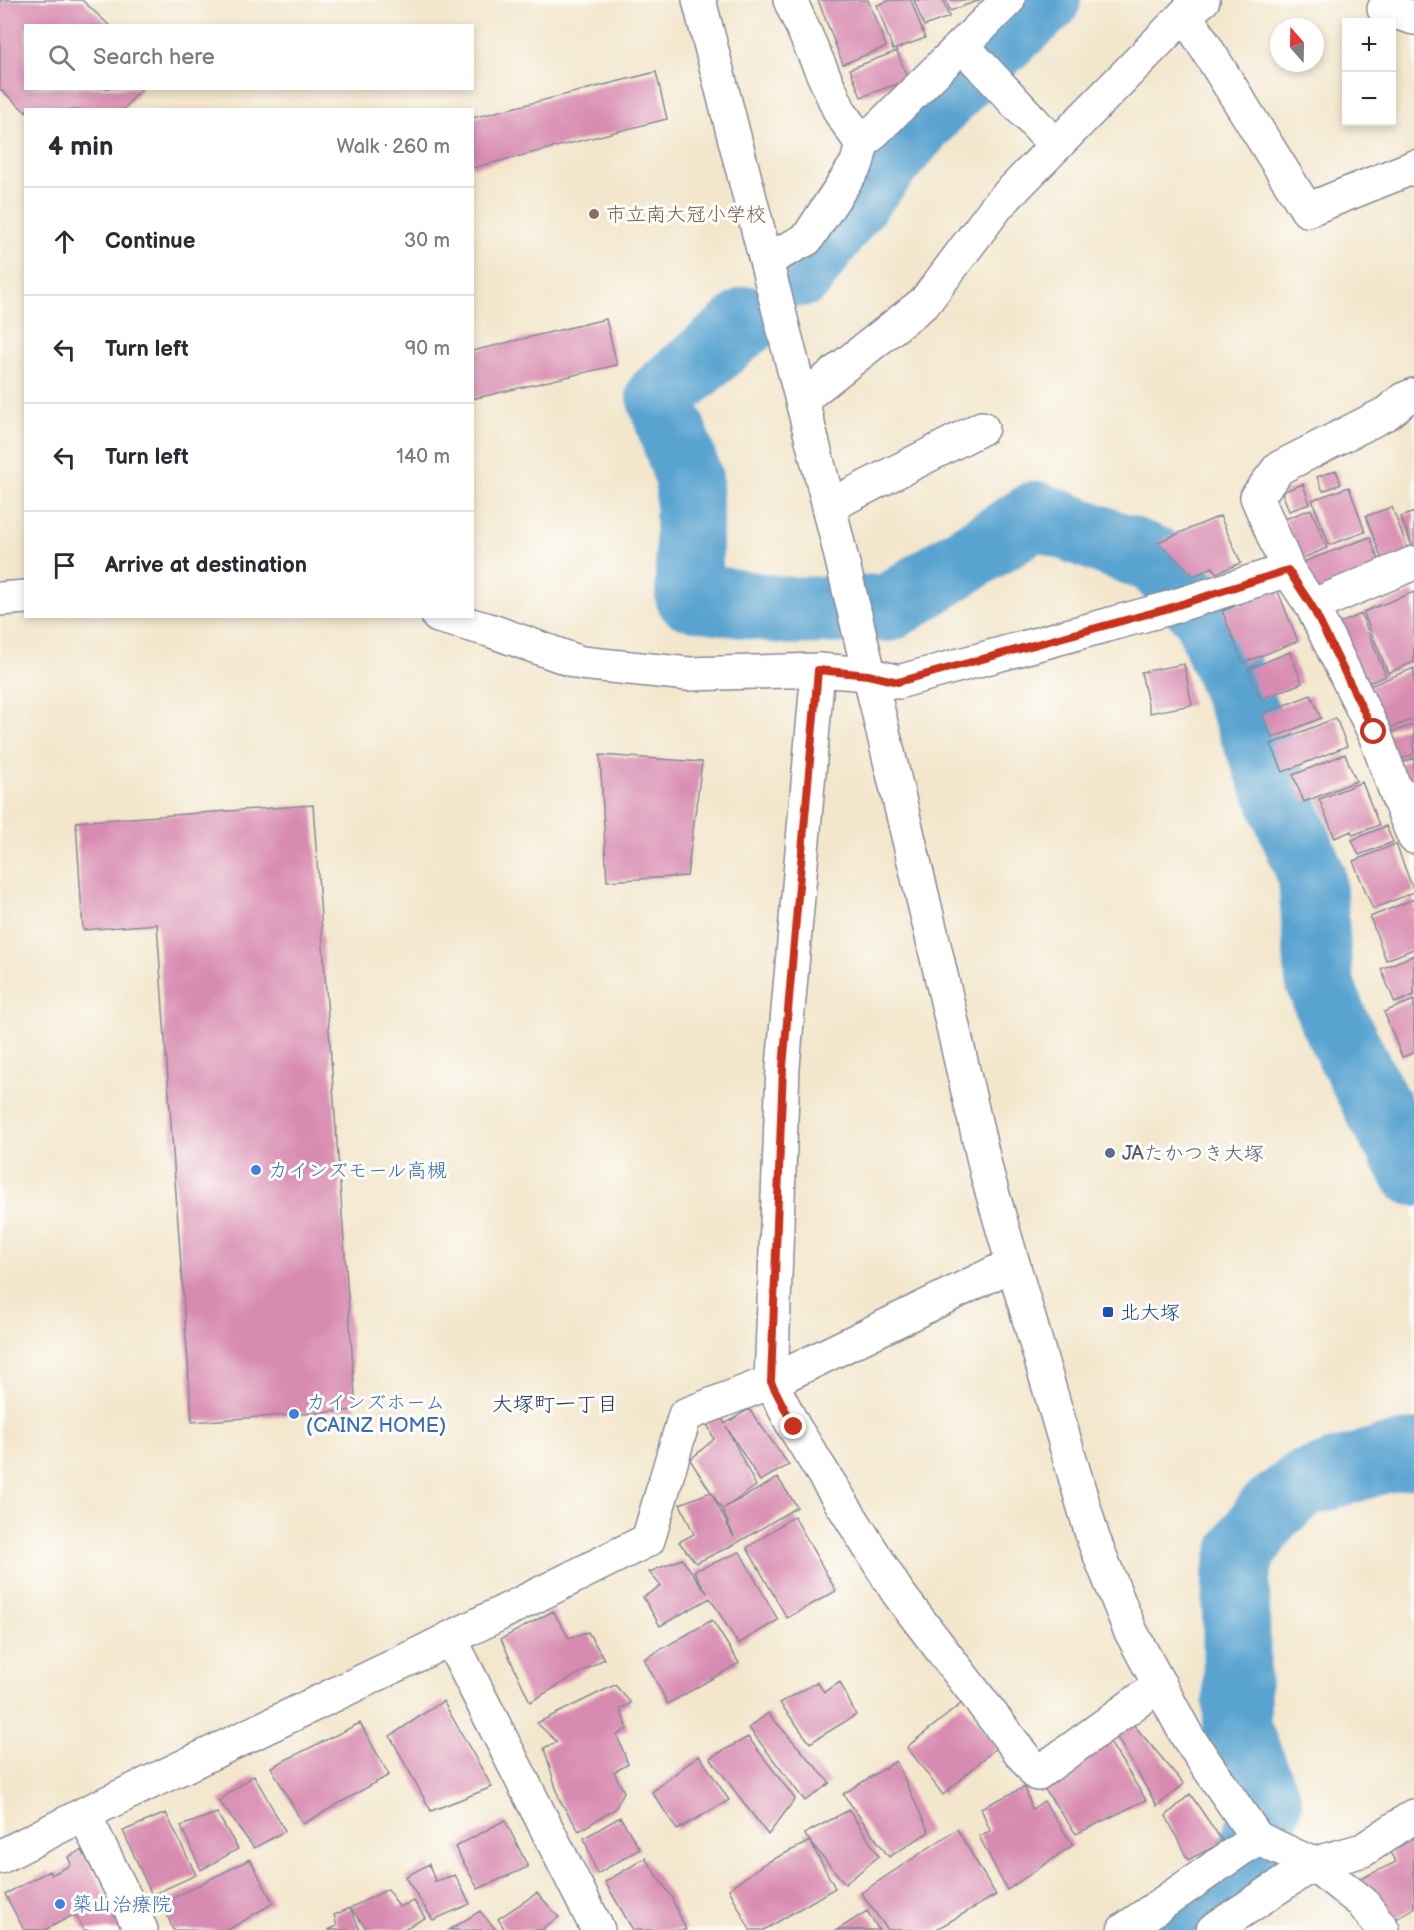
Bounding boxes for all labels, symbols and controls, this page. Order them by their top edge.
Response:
north arrow [1270,18,1324,72]
map controls [1342,18,1396,126]
button: + [1342,18,1396,72]
search box [24,24,474,90]
icon: search [45,41,78,74]
text: Search here [93,44,215,71]
button: − [1342,72,1396,126]
text: 4 min [48,132,113,163]
text: Walk · 260 m [337,135,450,159]
place label: 市立南大冠小学校 [606,203,766,227]
marker: 市立南大冠小学校 [587,207,601,221]
icon: ahead [48,225,81,258]
text: Continue [105,228,195,255]
text: 30 m [404,229,450,253]
icon: left [48,333,81,366]
text: Turn left [105,336,189,363]
text: 90 m [405,337,450,361]
icon: left [48,441,81,474]
text: Turn left [105,444,189,471]
text: 140 m [396,445,450,469]
icon: arrive [48,549,81,582]
text: Arrive at destination [105,552,307,579]
route start [1360,718,1386,744]
place label: JAたかつき大塚 [1122,1142,1264,1166]
marker: JAたかつき大塚 [1103,1146,1117,1160]
place label: カインズモール高槻 [268,1159,447,1183]
marker: カインズモール高槻 [249,1163,263,1177]
place label: 北大塚 [1120,1301,1180,1325]
marker: 北大塚 [1101,1305,1115,1319]
place label: カインズホーム (CAINZ HOME) [306,1391,446,1438]
district label: 大塚町一丁目 [492,1392,618,1417]
marker: カインズホーム (CAINZ HOME) [287,1407,301,1421]
route end [780,1413,806,1439]
place label: 築山治療院 [72,1893,172,1917]
marker: 築山治療院 [53,1897,67,1911]

